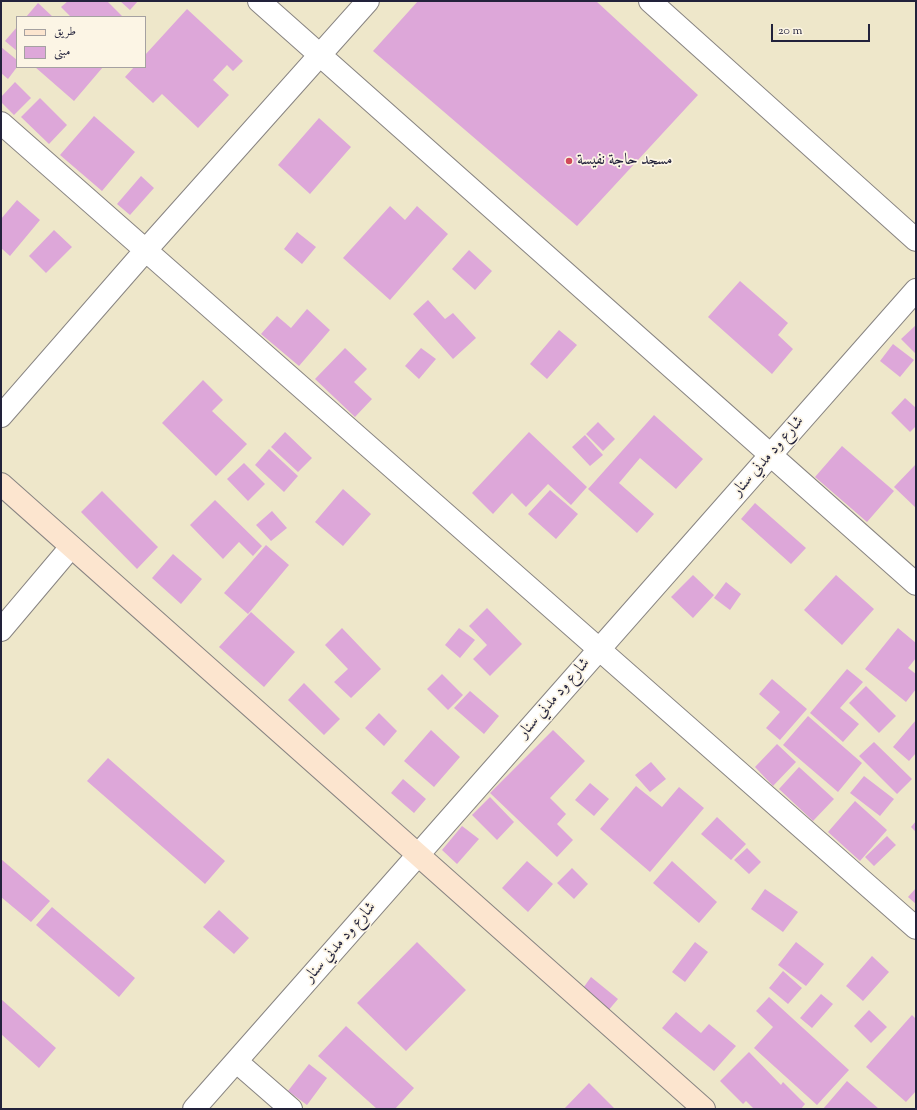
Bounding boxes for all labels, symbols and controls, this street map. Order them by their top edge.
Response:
legend [16,16,146,68]
scale bar [773,16,872,42]
text: 20 m [778,22,802,40]
text: طريق [54,23,76,41]
text: مبنى [54,43,70,61]
place label: مسجد حاجة نفيسة [577,151,672,171]
marker: مسجد حاجة نفيسة [564,156,574,166]
street label: شارع ود مدني سنار [729,413,809,501]
street label: شارع ود مدني سنار [515,655,595,743]
street label: شارع ود مدني سنار [301,899,381,987]

